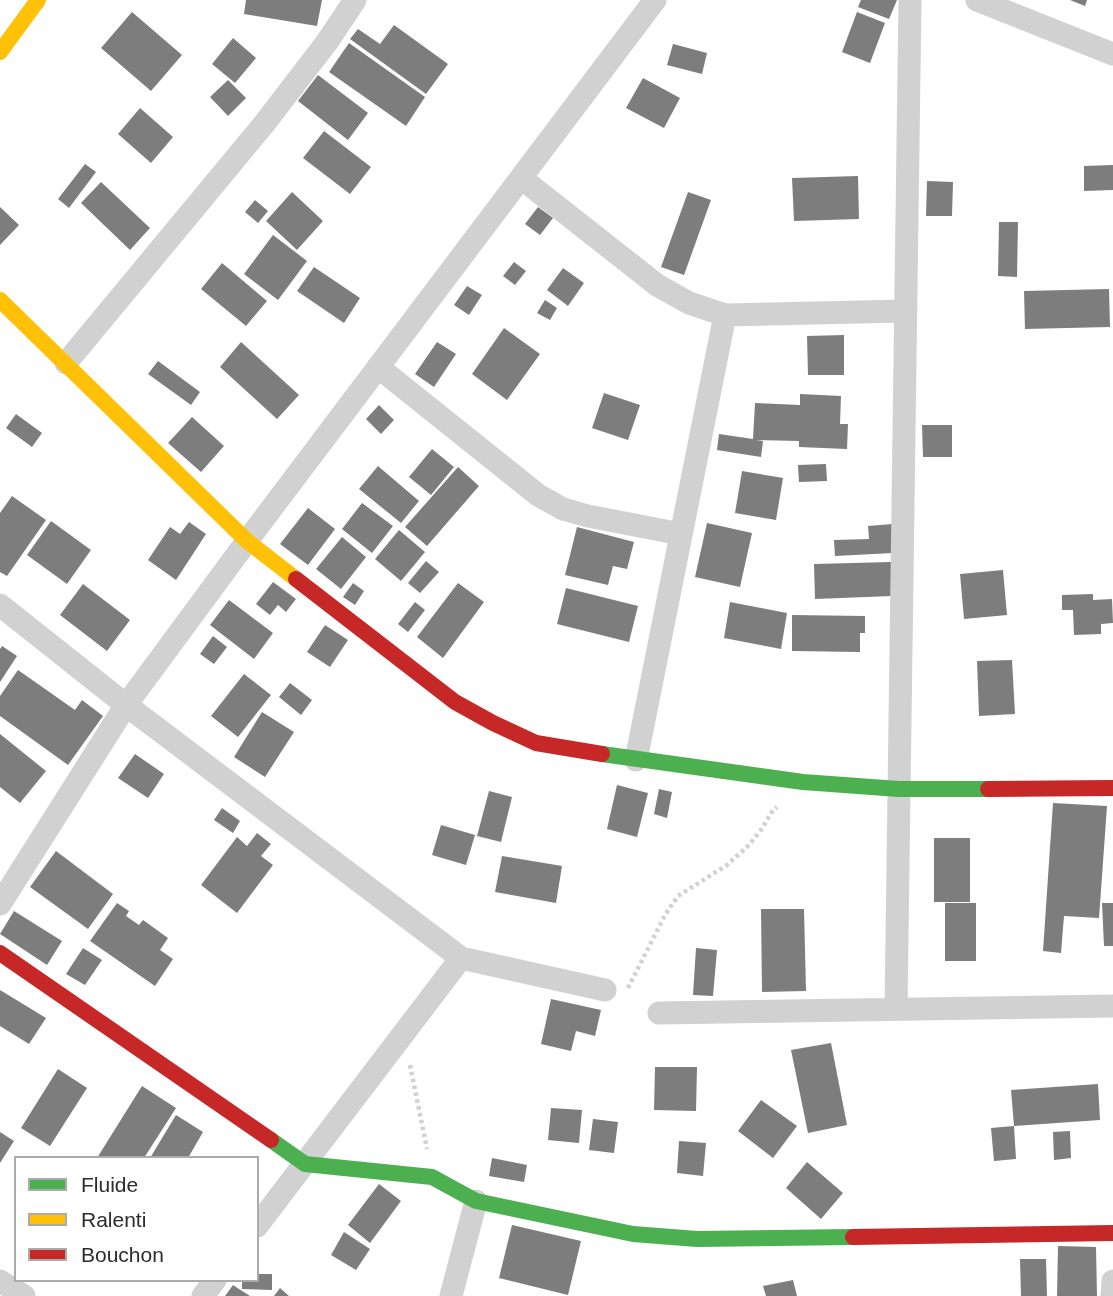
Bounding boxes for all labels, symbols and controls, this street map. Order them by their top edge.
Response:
legend [14,1156,259,1282]
text: Fluide [81,1173,138,1196]
text: Ralenti [81,1208,146,1231]
text: Bouchon [81,1243,164,1266]

